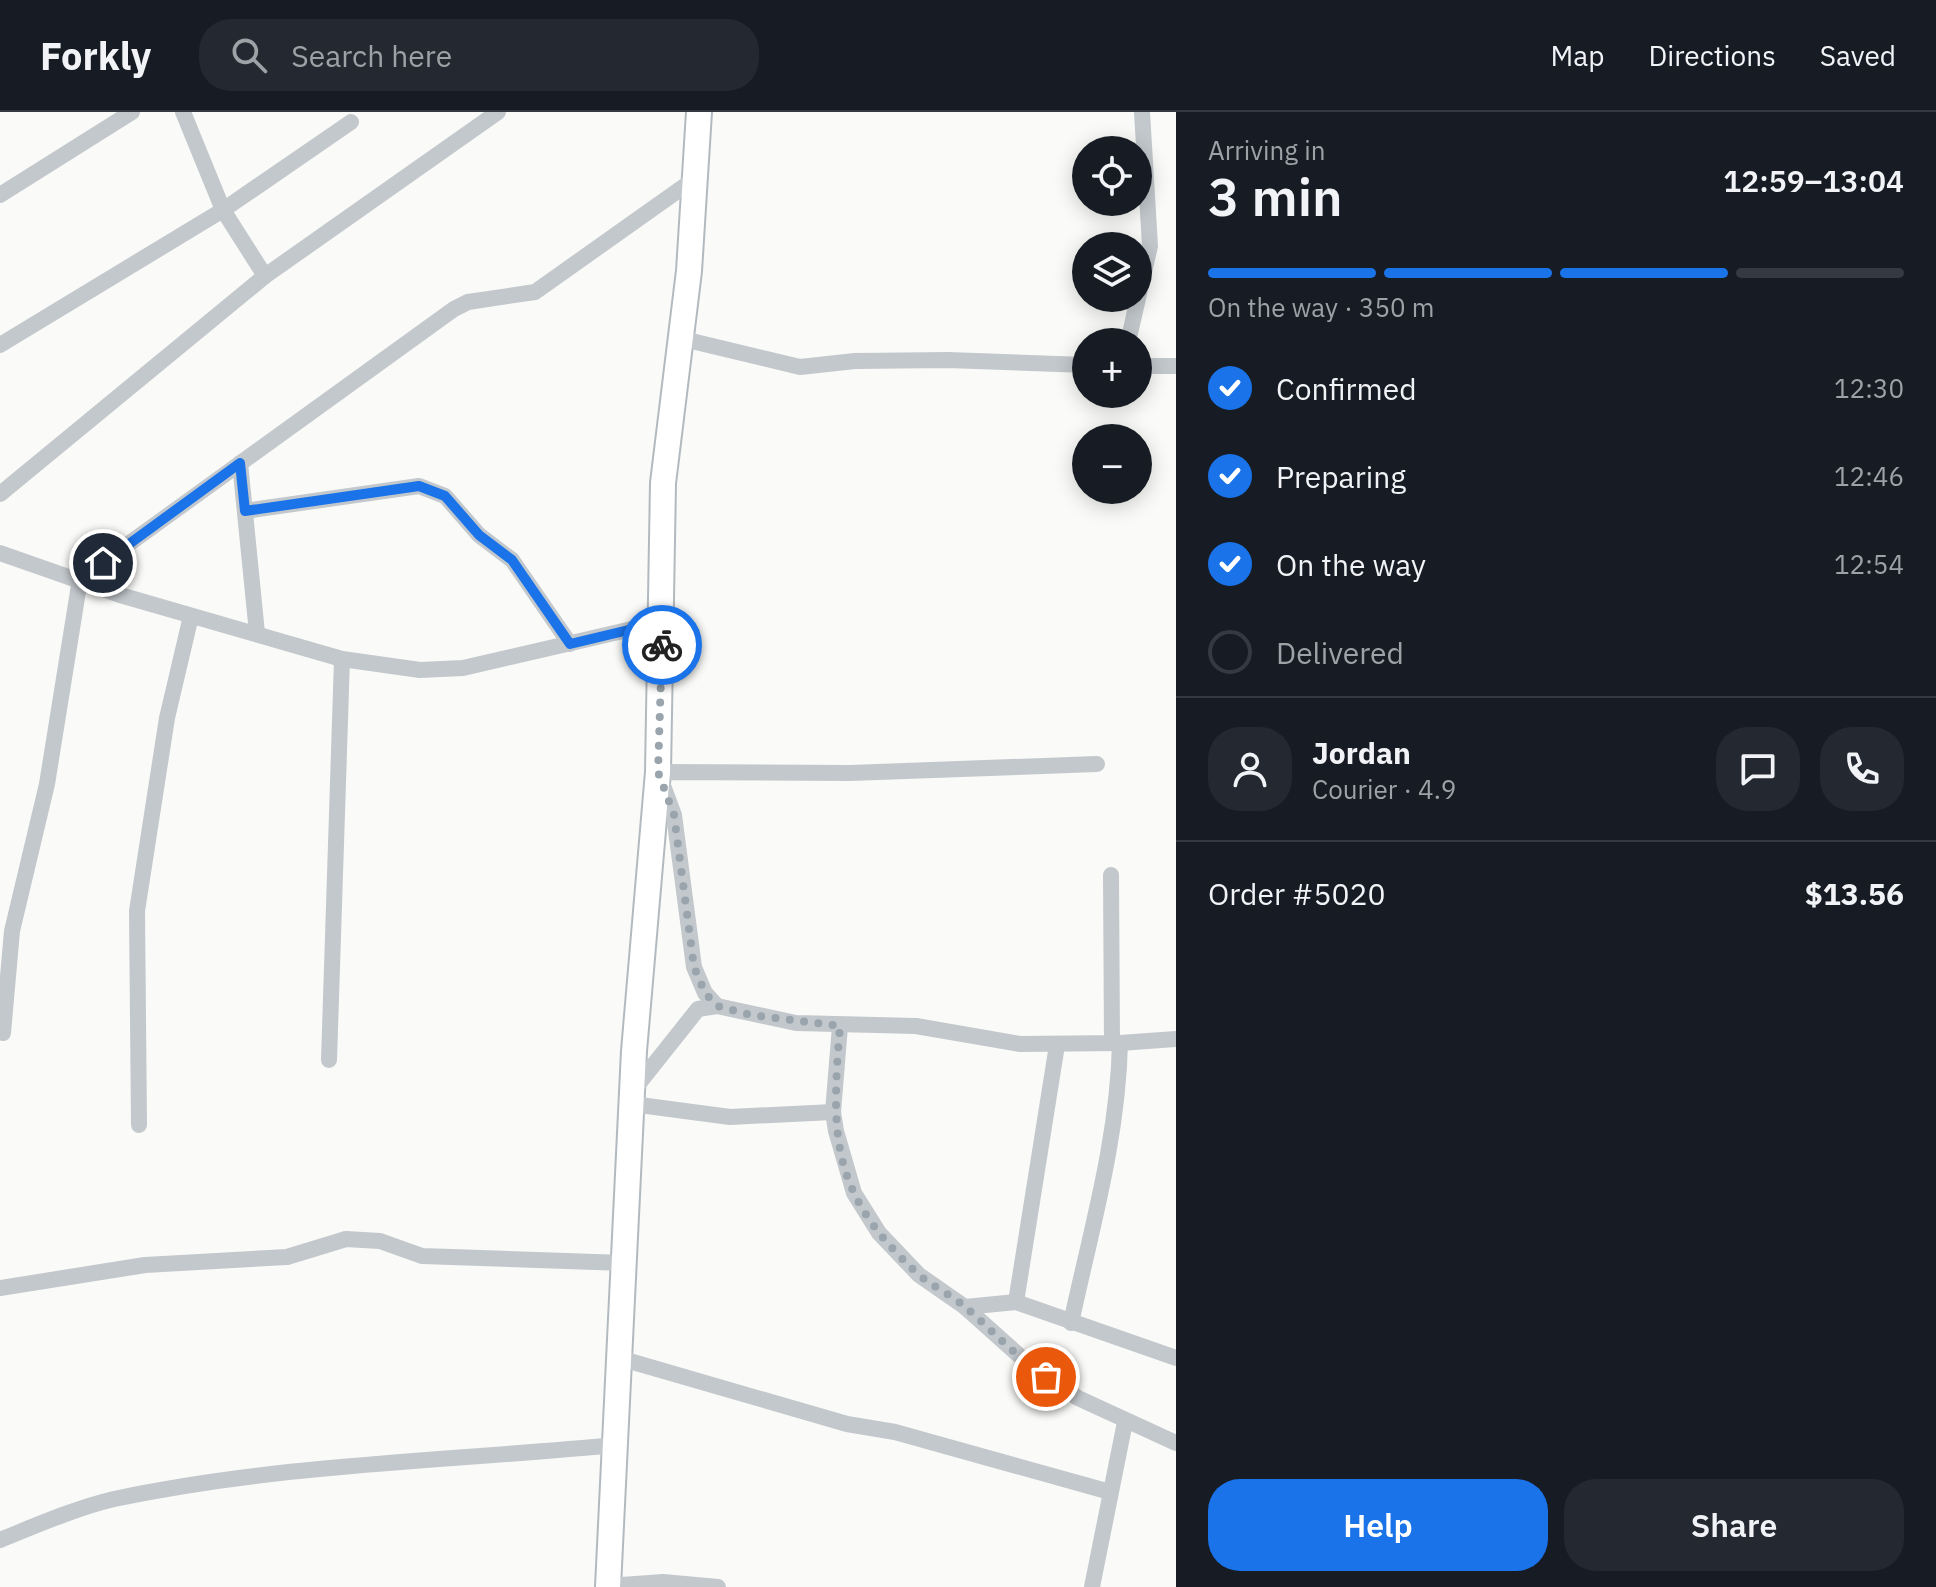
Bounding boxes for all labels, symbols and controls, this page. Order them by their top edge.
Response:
search box [199,19,759,91]
text: Forkly [40,31,151,80]
icon: search [227,33,271,77]
text: Search here [291,36,452,75]
text: Map [1550,37,1604,74]
text: Directions [1648,37,1776,74]
text: Saved [1820,37,1896,74]
text: Arriving in [1208,133,1325,167]
map controls [1072,136,1152,504]
button: locate [1072,136,1152,216]
text: 12:59–13:04 [1723,161,1904,200]
text: 3 min [1208,163,1343,230]
button: layers [1072,232,1152,312]
text: On the way · 350 m [1208,290,1434,324]
button: + [1072,328,1152,408]
icon: check [1208,366,1252,410]
text: Confirmed [1276,369,1417,408]
text: 12:30 [1834,371,1904,405]
button: − [1072,424,1152,504]
icon: check [1208,454,1252,498]
text: Preparing [1276,457,1406,496]
text: 12:46 [1834,459,1904,493]
pin [69,529,137,597]
icon: home [81,541,125,585]
icon: check [1208,542,1252,586]
text: On the way [1276,545,1426,584]
text: 12:54 [1834,547,1904,581]
courier [622,605,702,685]
icon: bike [640,623,684,667]
text: Delivered [1276,633,1404,672]
button: person [1208,727,1292,811]
button: chat [1716,727,1800,811]
button: phone [1820,727,1904,811]
text: Jordan [1312,733,1411,772]
text: Courier · 4.9 [1312,772,1456,806]
text: Order #5020 [1208,874,1385,913]
text: $13.56 [1805,874,1904,913]
pin [1012,1343,1080,1411]
icon: bag [1024,1355,1068,1399]
button: Help [1208,1479,1548,1571]
button: Share [1564,1479,1904,1571]

